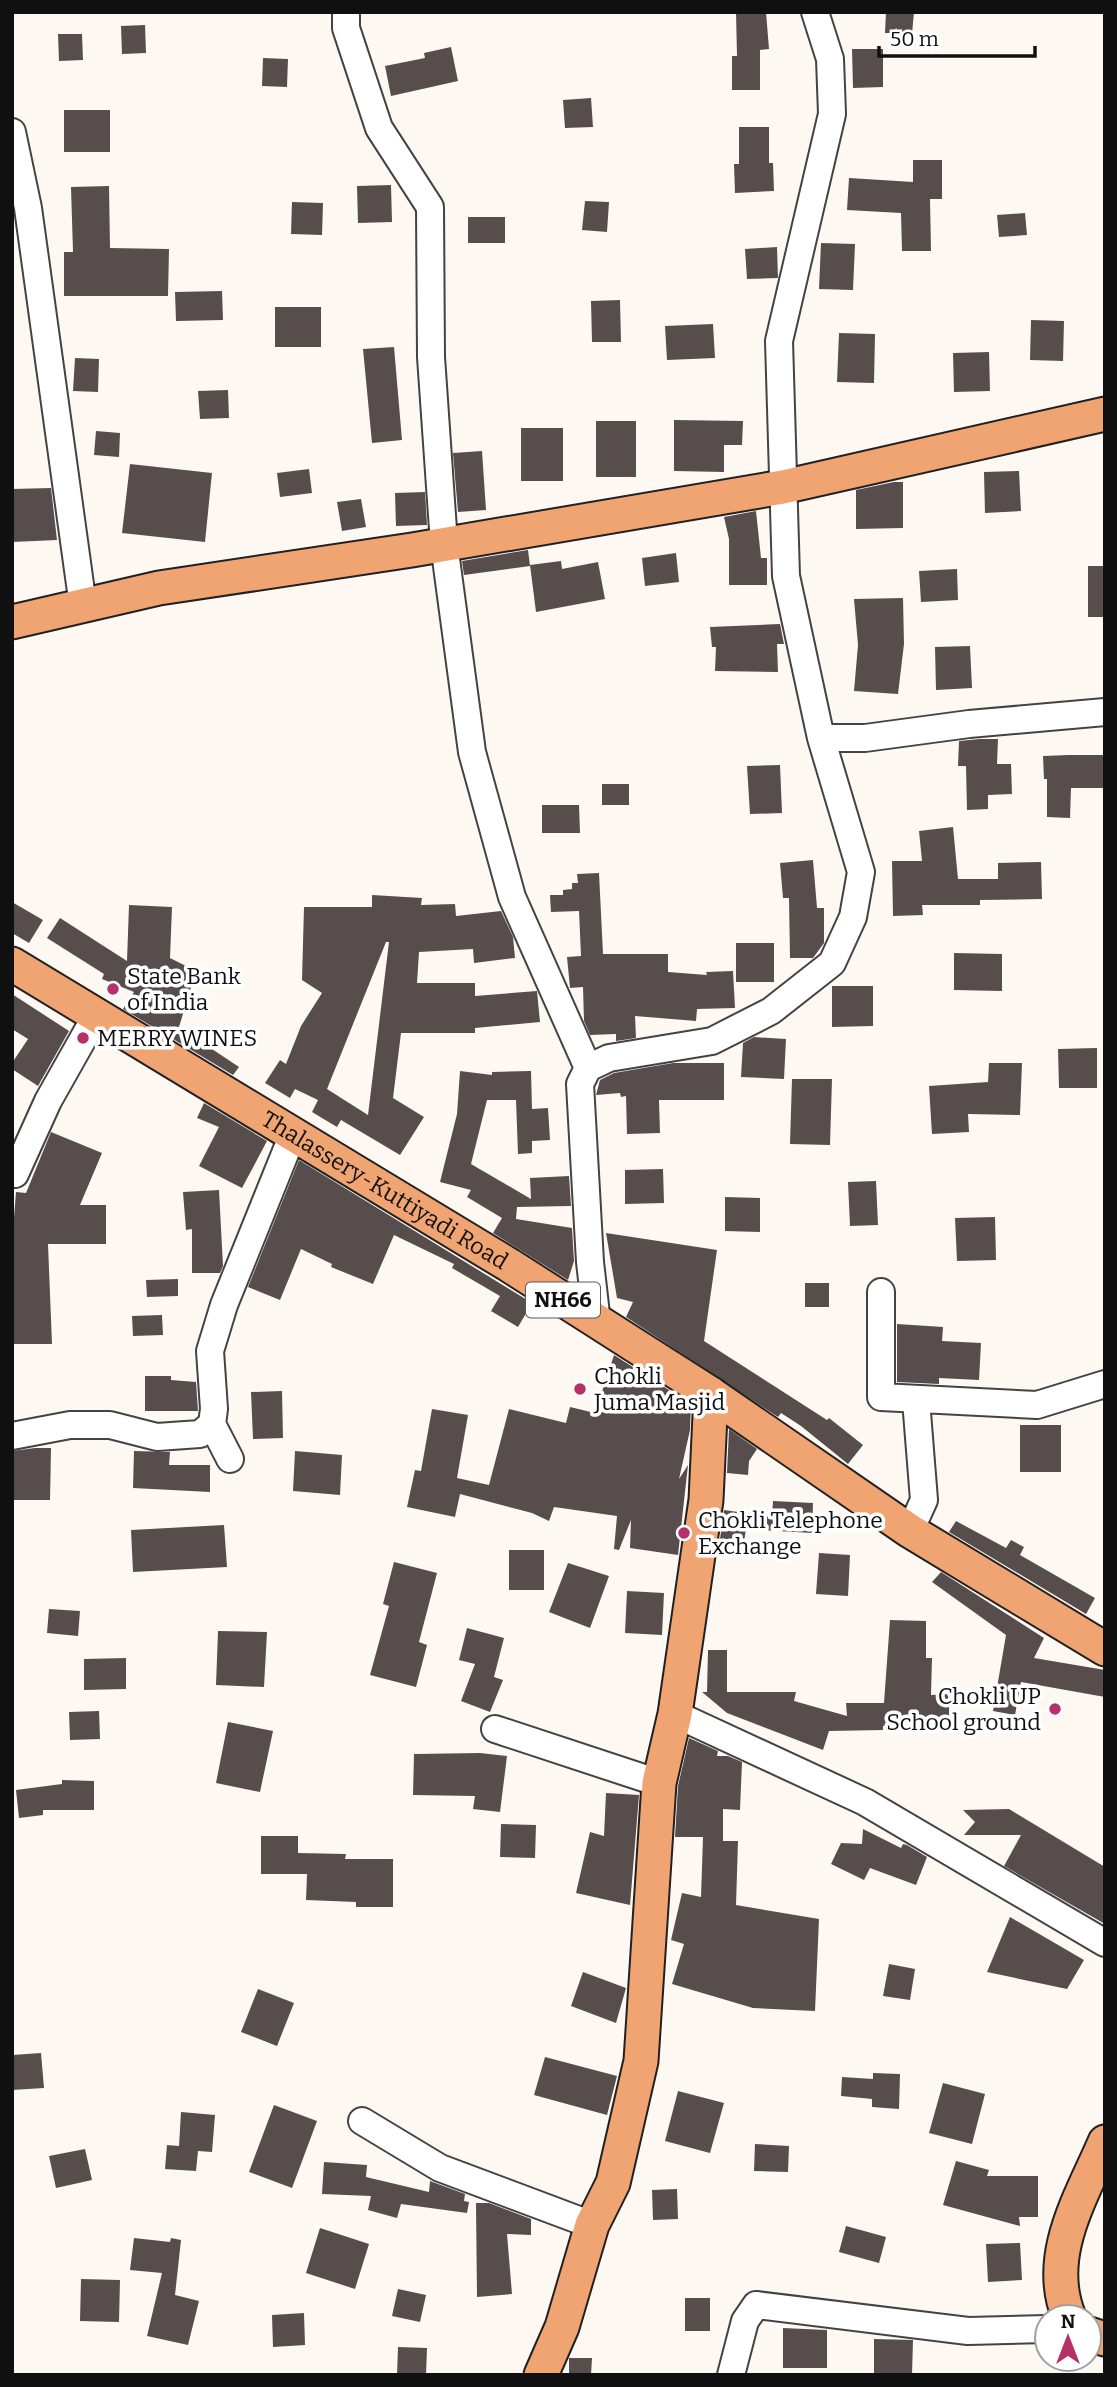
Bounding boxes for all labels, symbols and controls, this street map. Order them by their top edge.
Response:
scale bar [879,14,1035,58]
text: 50 m [890,26,939,52]
place label: State Bank of India [127,962,241,1016]
marker: State Bank of India [105,981,121,997]
place label: MERRY WINES [97,1024,257,1052]
marker: MERRY WINES [75,1030,91,1046]
street label: Thalassery-Kuttiyadi Road [257,1105,514,1275]
road number: NH66 [526,1282,600,1318]
place label: Chokli Juma Masjid [593,1362,725,1416]
marker: Chokli Juma Masjid [572,1381,588,1397]
place label: Chokli Telephone Exchange [698,1506,883,1560]
marker: Chokli Telephone Exchange [676,1525,692,1541]
place label: Chokli UP School ground [886,1682,1041,1736]
marker: Chokli UP School ground [1047,1701,1063,1717]
north arrow [1033,2303,1103,2373]
text: N [1061,2310,1076,2333]

